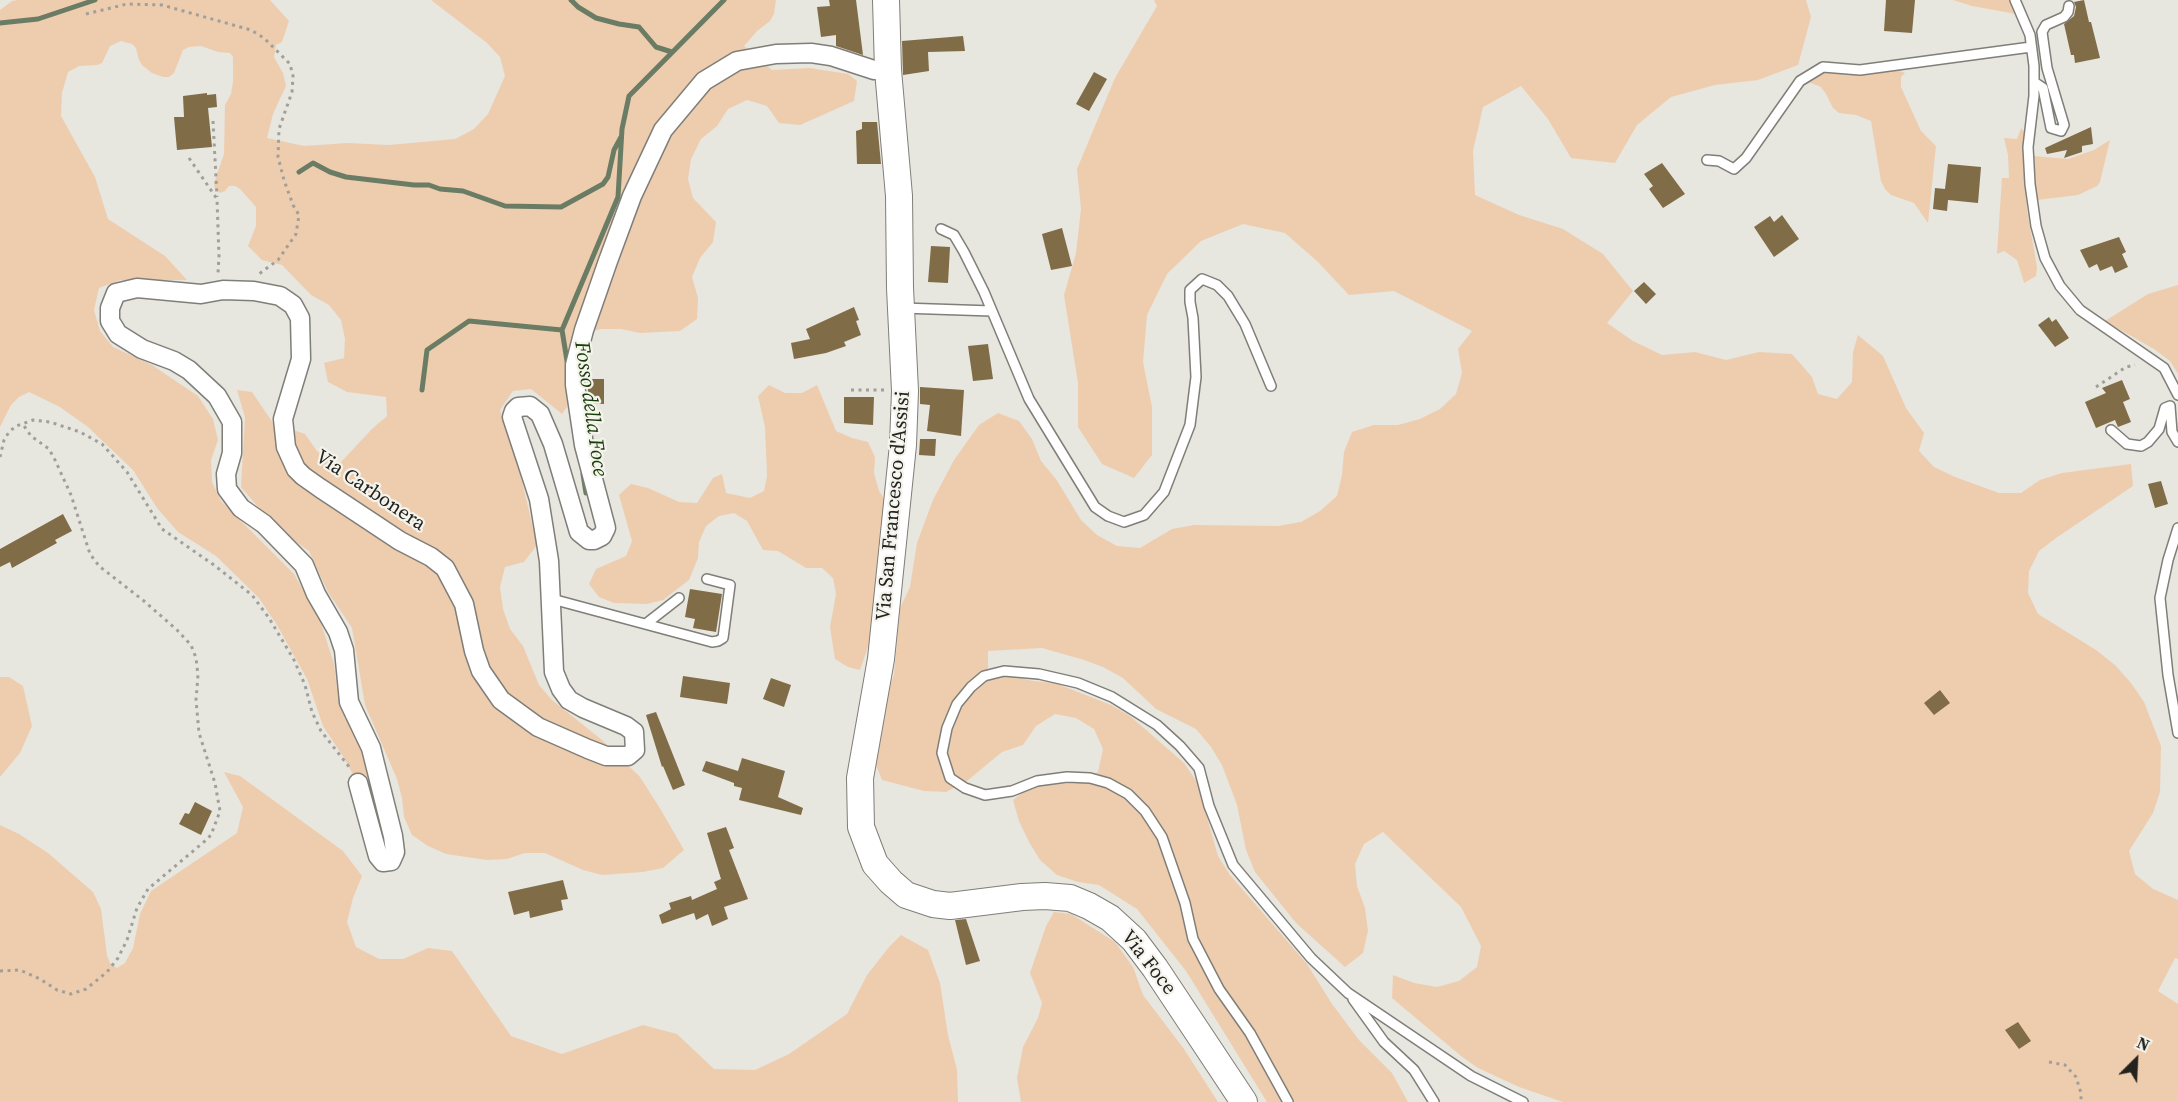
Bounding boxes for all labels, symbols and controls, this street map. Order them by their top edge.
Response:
water label: Fosso della Foce [568,340,612,478]
street label: Via San Francesco d'Assisi [872,390,916,622]
street label: Via Carbonera [310,445,430,537]
street label: Via Foce [1115,926,1181,1000]
north arrow [2106,1030,2166,1090]
text: N [2134,1031,2153,1056]

